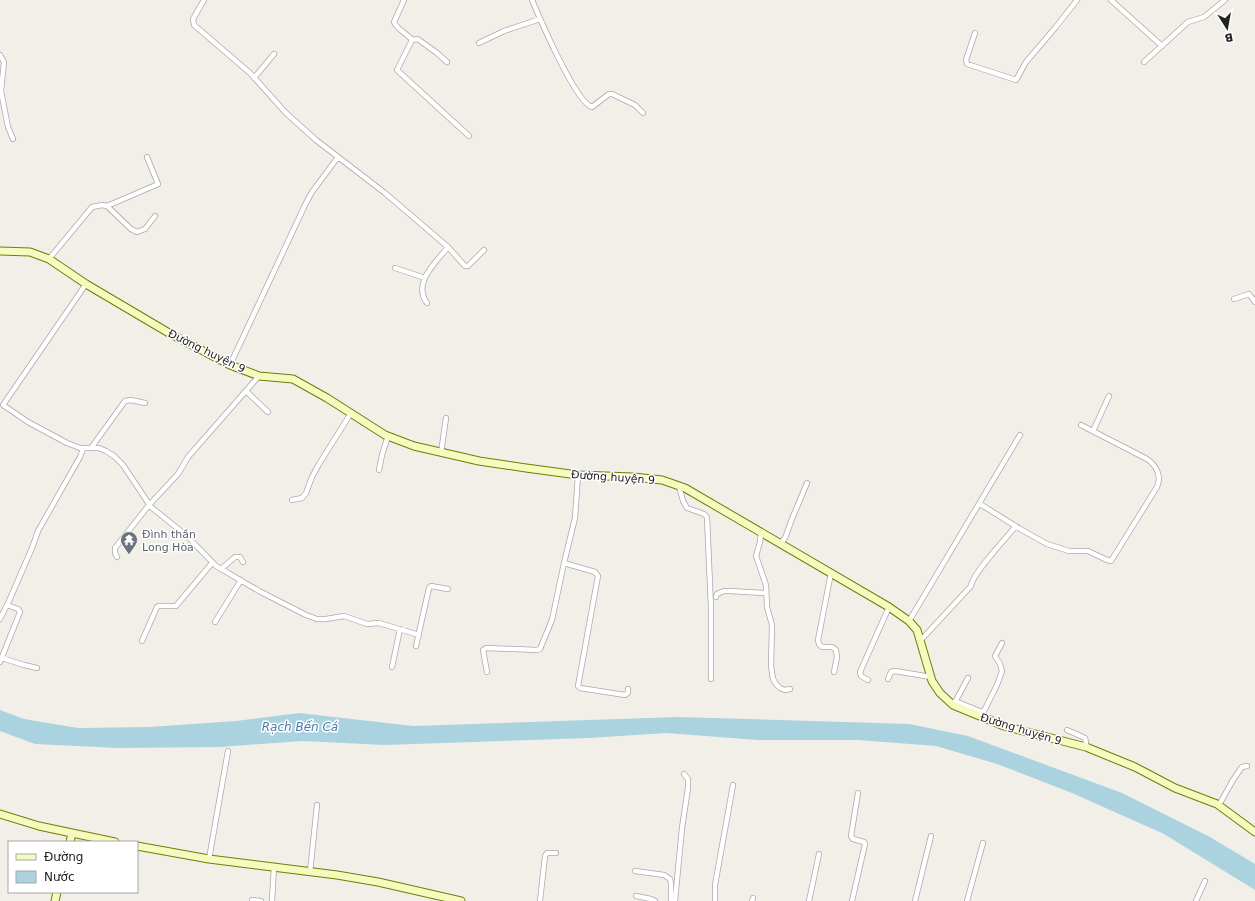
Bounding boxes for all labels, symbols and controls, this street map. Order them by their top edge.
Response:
north arrow [1207,8,1247,48]
text: B [1223,30,1234,45]
street label: Đường huyện 9 [166,327,248,376]
street label: Đường huyện 9 [570,468,656,487]
place label: Đình thần Long Hòa [142,528,196,554]
temple icon: Đình thần Long Hòa [119,530,139,555]
street label: Đường huyện 9 [979,711,1063,748]
water label: Rạch Bến Cá [262,720,338,734]
legend [8,841,138,893]
text: Đường [44,850,83,864]
text: Nước [44,870,75,884]

